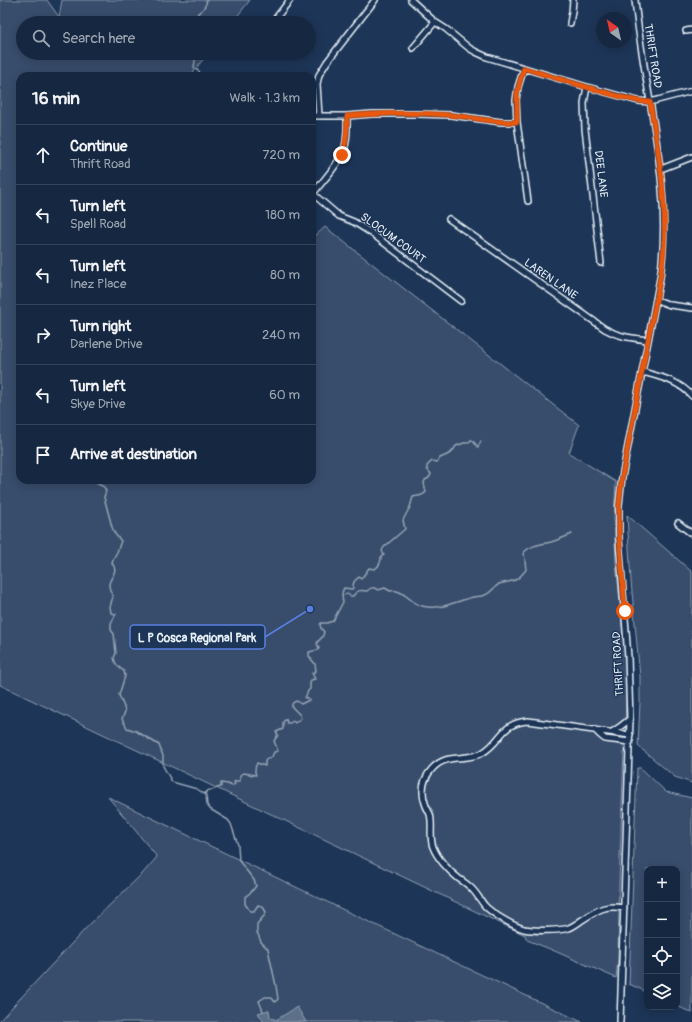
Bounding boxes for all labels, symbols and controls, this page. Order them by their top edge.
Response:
north arrow [596,12,632,48]
search box [16,16,316,60]
street label: THRIFT ROAD [641,23,665,89]
icon: search [30,27,52,49]
text: Search here [62,29,135,48]
text: 16 min [32,88,80,109]
text: Walk · 1.3 km [230,90,300,106]
text: Continue [70,137,128,156]
icon: ahead [32,144,54,166]
route end [333,146,351,164]
text: 720 m [263,147,300,163]
street label: DEE LANE [592,150,610,198]
text: Thrift Road [70,156,131,172]
text: Turn left [70,197,126,216]
icon: left [32,204,54,226]
text: 180 m [265,207,300,223]
street label: SLOCUM COURT [358,210,428,266]
text: Spell Road [70,216,126,232]
street label: LAREN LANE [522,256,580,302]
text: Turn left [70,257,126,276]
icon: left [32,264,54,286]
text: 80 m [270,267,300,283]
text: Inez Place [70,276,126,292]
text: Turn right [70,317,131,336]
icon: right [32,324,54,346]
text: 240 m [262,327,300,343]
text: Darlene Drive [70,336,142,352]
text: Turn left [70,377,126,396]
icon: left [32,384,54,406]
text: 60 m [269,387,300,403]
text: Skye Drive [70,396,125,412]
icon: arrive [32,444,54,466]
text: Arrive at destination [70,445,197,464]
route start [616,602,634,620]
callout: L P Cosca Regional Park [130,625,265,649]
text: L P Cosca Regional Park [138,631,257,646]
street label: THRIFT ROAD [610,631,626,697]
map controls [644,866,680,1010]
button: + [644,866,680,902]
button: − [644,902,680,938]
button: locate [644,938,680,974]
button: layers [644,974,680,1010]

